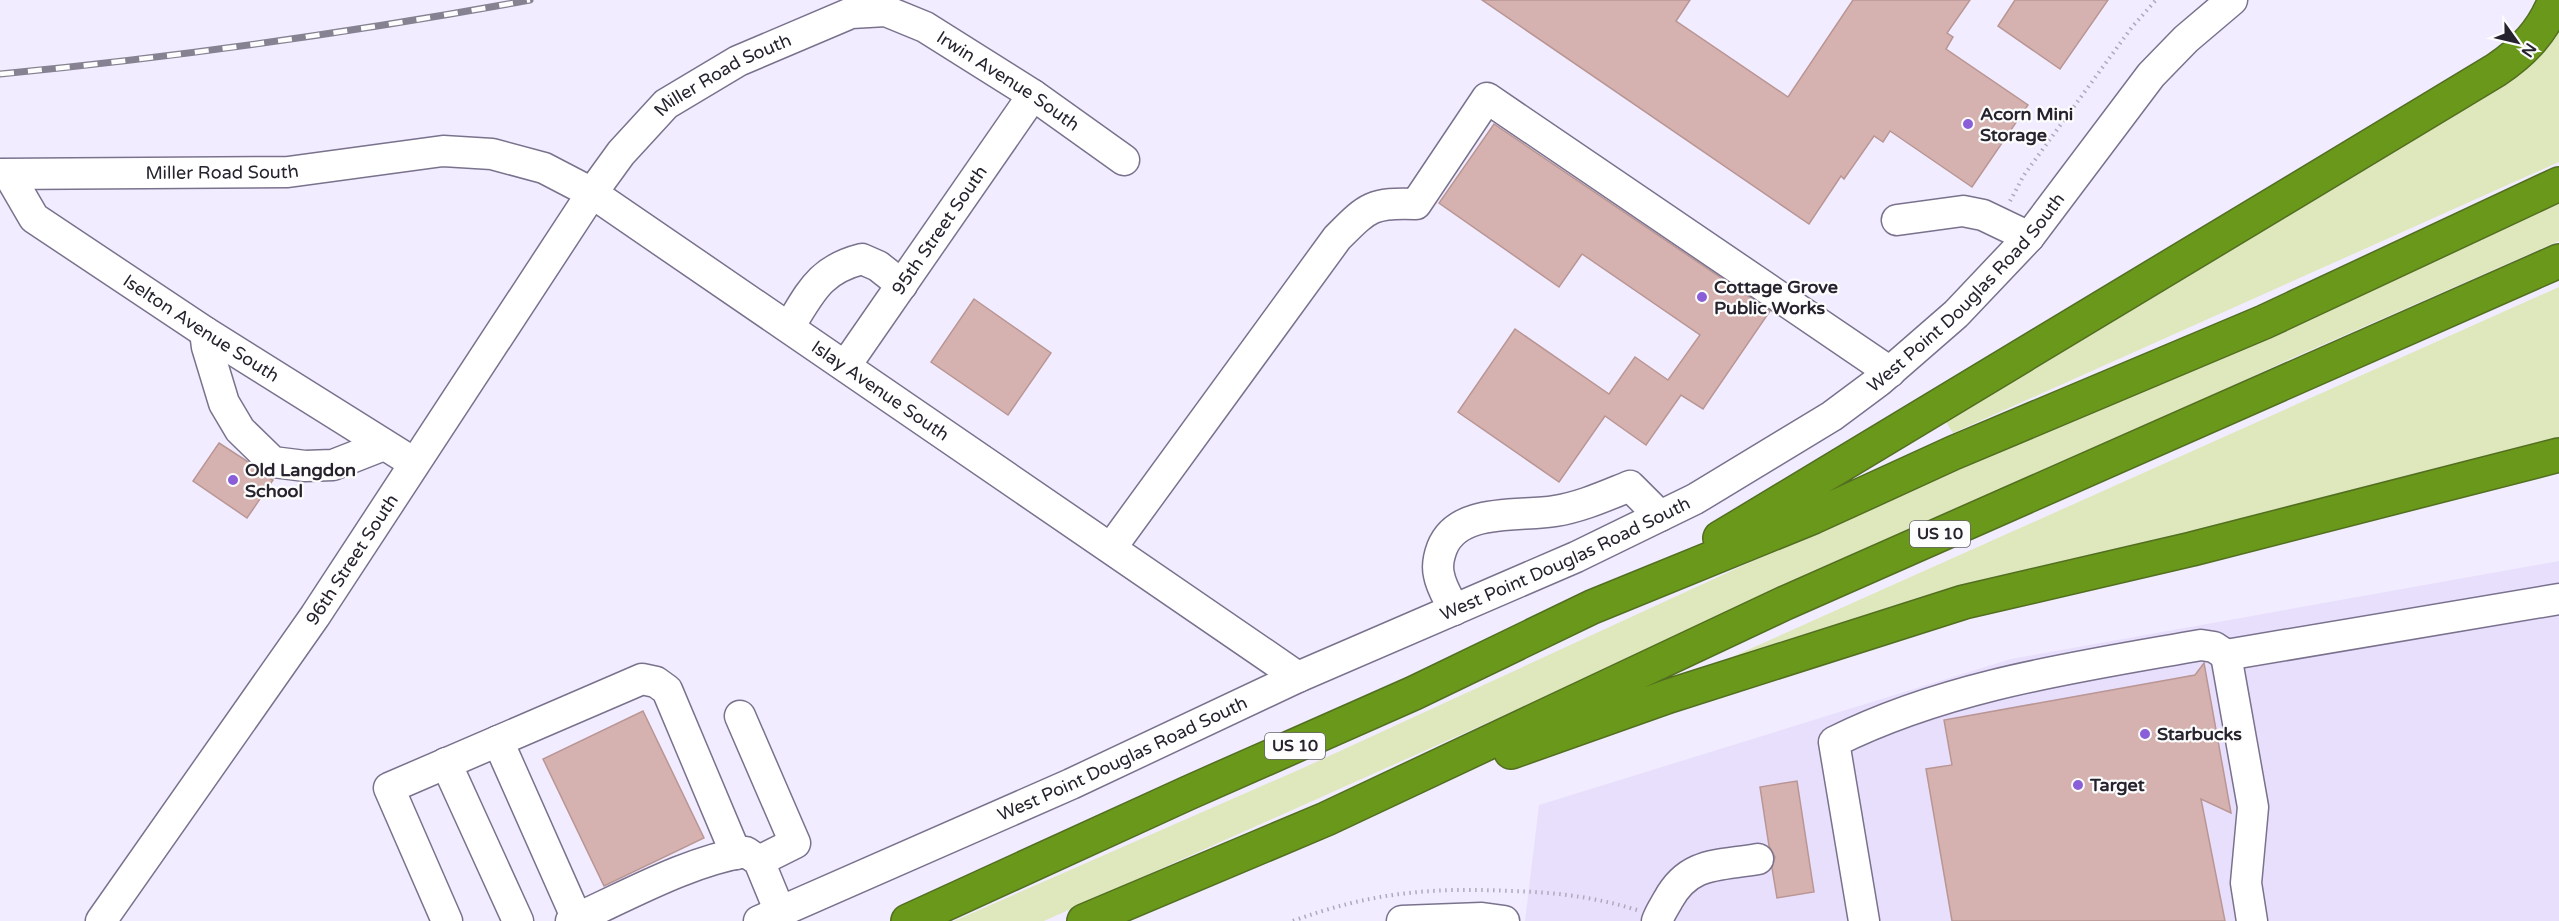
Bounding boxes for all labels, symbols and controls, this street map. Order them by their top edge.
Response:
north arrow [2487,12,2547,72]
street label: Irwin Avenue South [933,26,1084,136]
street label: Miller Road South [649,29,794,121]
text: N [2517,39,2540,61]
place label: Acorn Mini Storage [1980,103,2073,146]
marker: Acorn Mini Storage [1961,117,1975,131]
street label: Miller Road South [145,160,300,184]
street label: 95th Street South [887,161,992,299]
street label: West Point Douglas Road South [1863,188,2069,397]
street label: Iselton Avenue South [119,270,283,387]
place label: Cottage Grove Public Works [1714,276,1838,319]
marker: Cottage Grove Public Works [1695,290,1709,304]
street label: Islay Avenue South [807,336,953,446]
place label: Old Langdon School [245,459,356,502]
marker: Old Langdon School [226,473,240,487]
street label: 96th Street South [301,490,403,629]
street label: West Point Douglas Road South [1437,492,1694,625]
road number: US 10 [1910,521,1970,547]
street label: West Point Douglas Road South [994,692,1251,826]
place label: Starbucks [2157,723,2242,745]
marker: Starbucks [2138,727,2152,741]
road number: US 10 [1265,733,1325,759]
place label: Target [2089,774,2145,796]
marker: Target [2071,778,2085,792]

